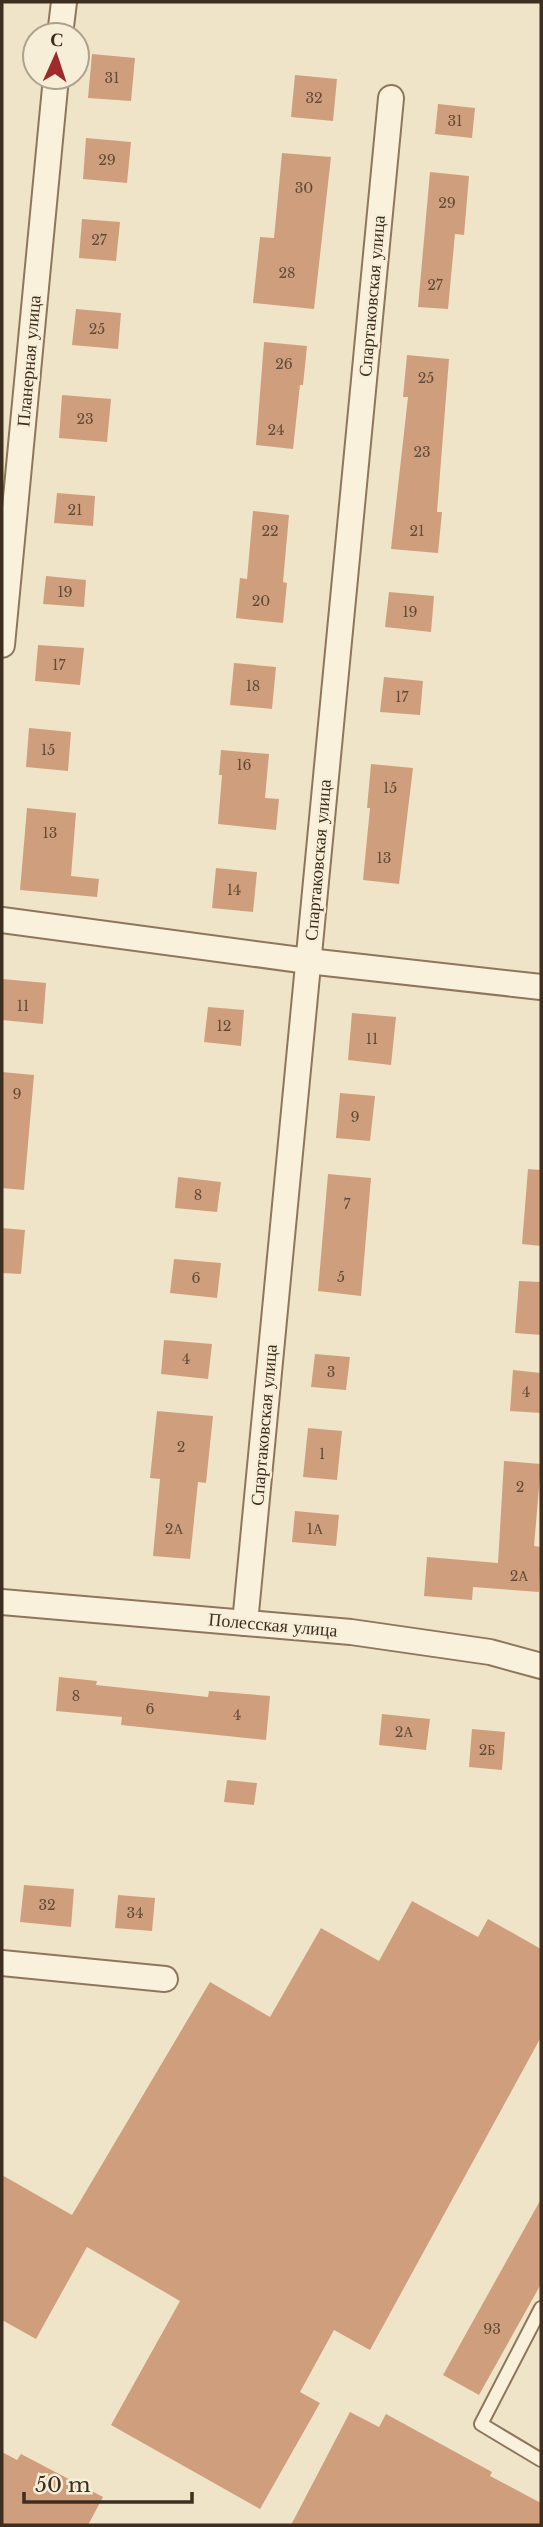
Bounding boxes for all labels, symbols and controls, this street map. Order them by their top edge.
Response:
north arrow [21,21,91,91]
text: С [49,28,64,51]
house number: 31 [105,69,119,87]
house number: 32 [305,89,323,107]
house number: 31 [448,112,462,130]
house number: 29 [98,151,116,169]
house number: 30 [295,179,313,197]
house number: 29 [438,194,456,212]
street label: Спартаковская улица [354,214,390,378]
house number: 27 [91,231,108,249]
house number: 28 [278,264,296,282]
house number: 27 [427,276,444,294]
street label: Планерная улица [12,294,46,428]
house number: 25 [89,320,105,338]
house number: 26 [275,355,293,373]
house number: 25 [418,369,434,387]
house number: 23 [76,410,94,428]
house number: 24 [268,421,284,439]
house number: 23 [413,443,431,461]
house number: 21 [68,501,82,519]
house number: 22 [261,522,279,540]
house number: 21 [410,522,424,540]
house number: 19 [57,583,73,601]
house number: 20 [252,592,270,610]
house number: 19 [402,603,418,621]
house number: 17 [52,656,67,674]
house number: 18 [246,677,260,695]
house number: 17 [395,688,410,706]
house number: 15 [41,741,55,759]
house number: 16 [236,756,252,774]
street label: Спартаковская улица [300,778,336,942]
house number: 15 [383,779,397,797]
house number: 13 [43,824,57,842]
house number: 13 [377,849,391,867]
house number: 14 [227,881,241,899]
house number: 11 [17,997,29,1015]
house number: 12 [217,1017,231,1035]
house number: 11 [366,1030,378,1048]
house number: 9 [12,1085,22,1103]
house number: 9 [350,1108,360,1126]
house number: 8 [194,1186,202,1204]
house number: 7 [343,1195,351,1213]
house number: 5 [337,1268,345,1286]
house number: 6 [191,1269,201,1287]
street label: Спартаковская улица [246,1343,282,1507]
house number: 4 [182,1350,190,1368]
house number: 3 [327,1363,335,1381]
house number: 4 [522,1383,530,1401]
house number: 2 [177,1438,185,1456]
house number: 1 [319,1445,325,1463]
house number: 2 [516,1478,524,1496]
house number: 2А [165,1520,184,1538]
house number: 1А [307,1520,324,1538]
house number: 2А [510,1567,529,1585]
street label: Полесская улица [208,1608,338,1642]
house number: 8 [72,1687,80,1705]
house number: 6 [145,1700,155,1718]
house number: 4 [233,1706,241,1724]
house number: 2А [395,1723,414,1741]
house number: 2Б [479,1741,495,1759]
house number: 32 [38,1896,56,1914]
house number: 34 [127,1904,143,1922]
house number: 93 [483,2320,501,2338]
scale bar [24,2460,192,2504]
text: 50 m [35,2472,91,2498]

